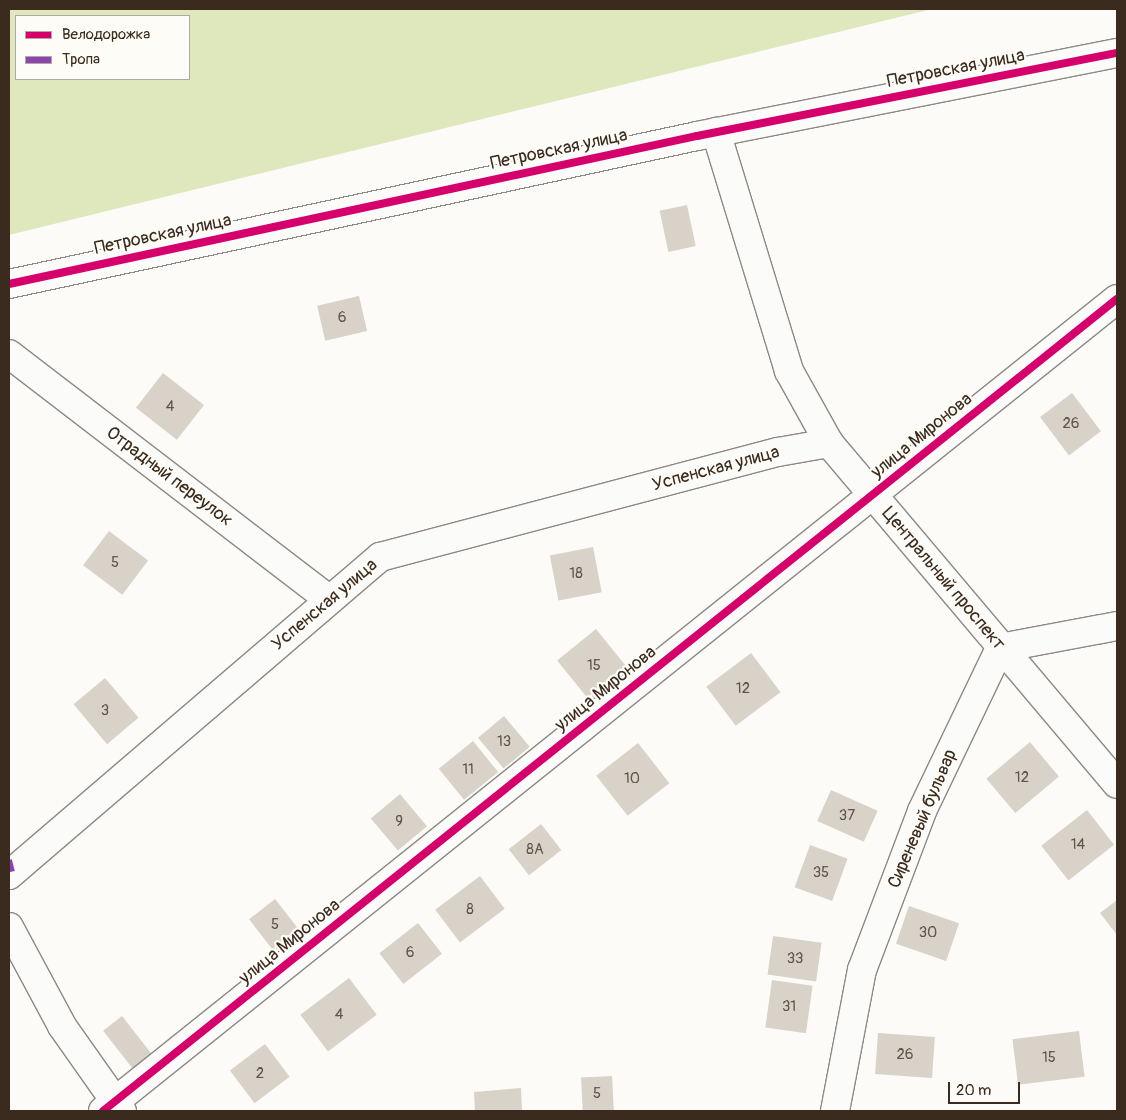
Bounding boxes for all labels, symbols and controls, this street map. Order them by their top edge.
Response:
legend [15,15,190,80]
text: Велодорожка [62,25,150,44]
street label: Петровская улица [885,45,1027,93]
text: Тропа [62,50,100,69]
street label: Петровская улица [488,125,630,175]
street label: Петровская улица [92,210,234,260]
house number: 6 [338,309,346,327]
street label: улица Миронова [867,389,977,483]
house number: 4 [166,398,174,416]
house number: 26 [1062,415,1080,433]
street label: Отрадный переулок [102,422,236,532]
street label: Успенская улица [650,442,782,496]
street label: Центральный проспект [877,503,1009,655]
house number: 5 [111,554,119,572]
street label: Успенская улица [268,555,382,655]
house number: 18 [569,565,583,583]
street label: улица Миронова [551,642,661,736]
house number: 15 [587,657,601,675]
house number: 12 [736,680,750,698]
house number: 3 [101,702,109,720]
house number: 13 [497,733,511,751]
street label: Сиреневый бульвар [884,746,962,892]
house number: 11 [462,761,474,779]
house number: 12 [1015,769,1029,787]
house number: 10 [624,770,640,788]
house number: 37 [839,807,855,825]
house number: 9 [395,813,403,831]
house number: 14 [1071,836,1085,854]
house number: 8А [526,841,544,859]
house number: 35 [813,864,829,882]
street label: улица Миронова [235,895,345,989]
house number: 8 [466,901,474,919]
house number: 5 [271,916,279,934]
house number: 30 [919,924,937,942]
house number: 6 [406,944,414,962]
house number: 33 [787,950,803,968]
house number: 31 [782,998,796,1016]
house number: 4 [335,1006,343,1024]
house number: 26 [896,1046,914,1064]
house number: 15 [1042,1049,1056,1067]
house number: 2 [256,1065,264,1083]
scale bar [951,1072,1024,1104]
text: 20 m [956,1081,991,1100]
house number: 5 [593,1085,601,1103]

